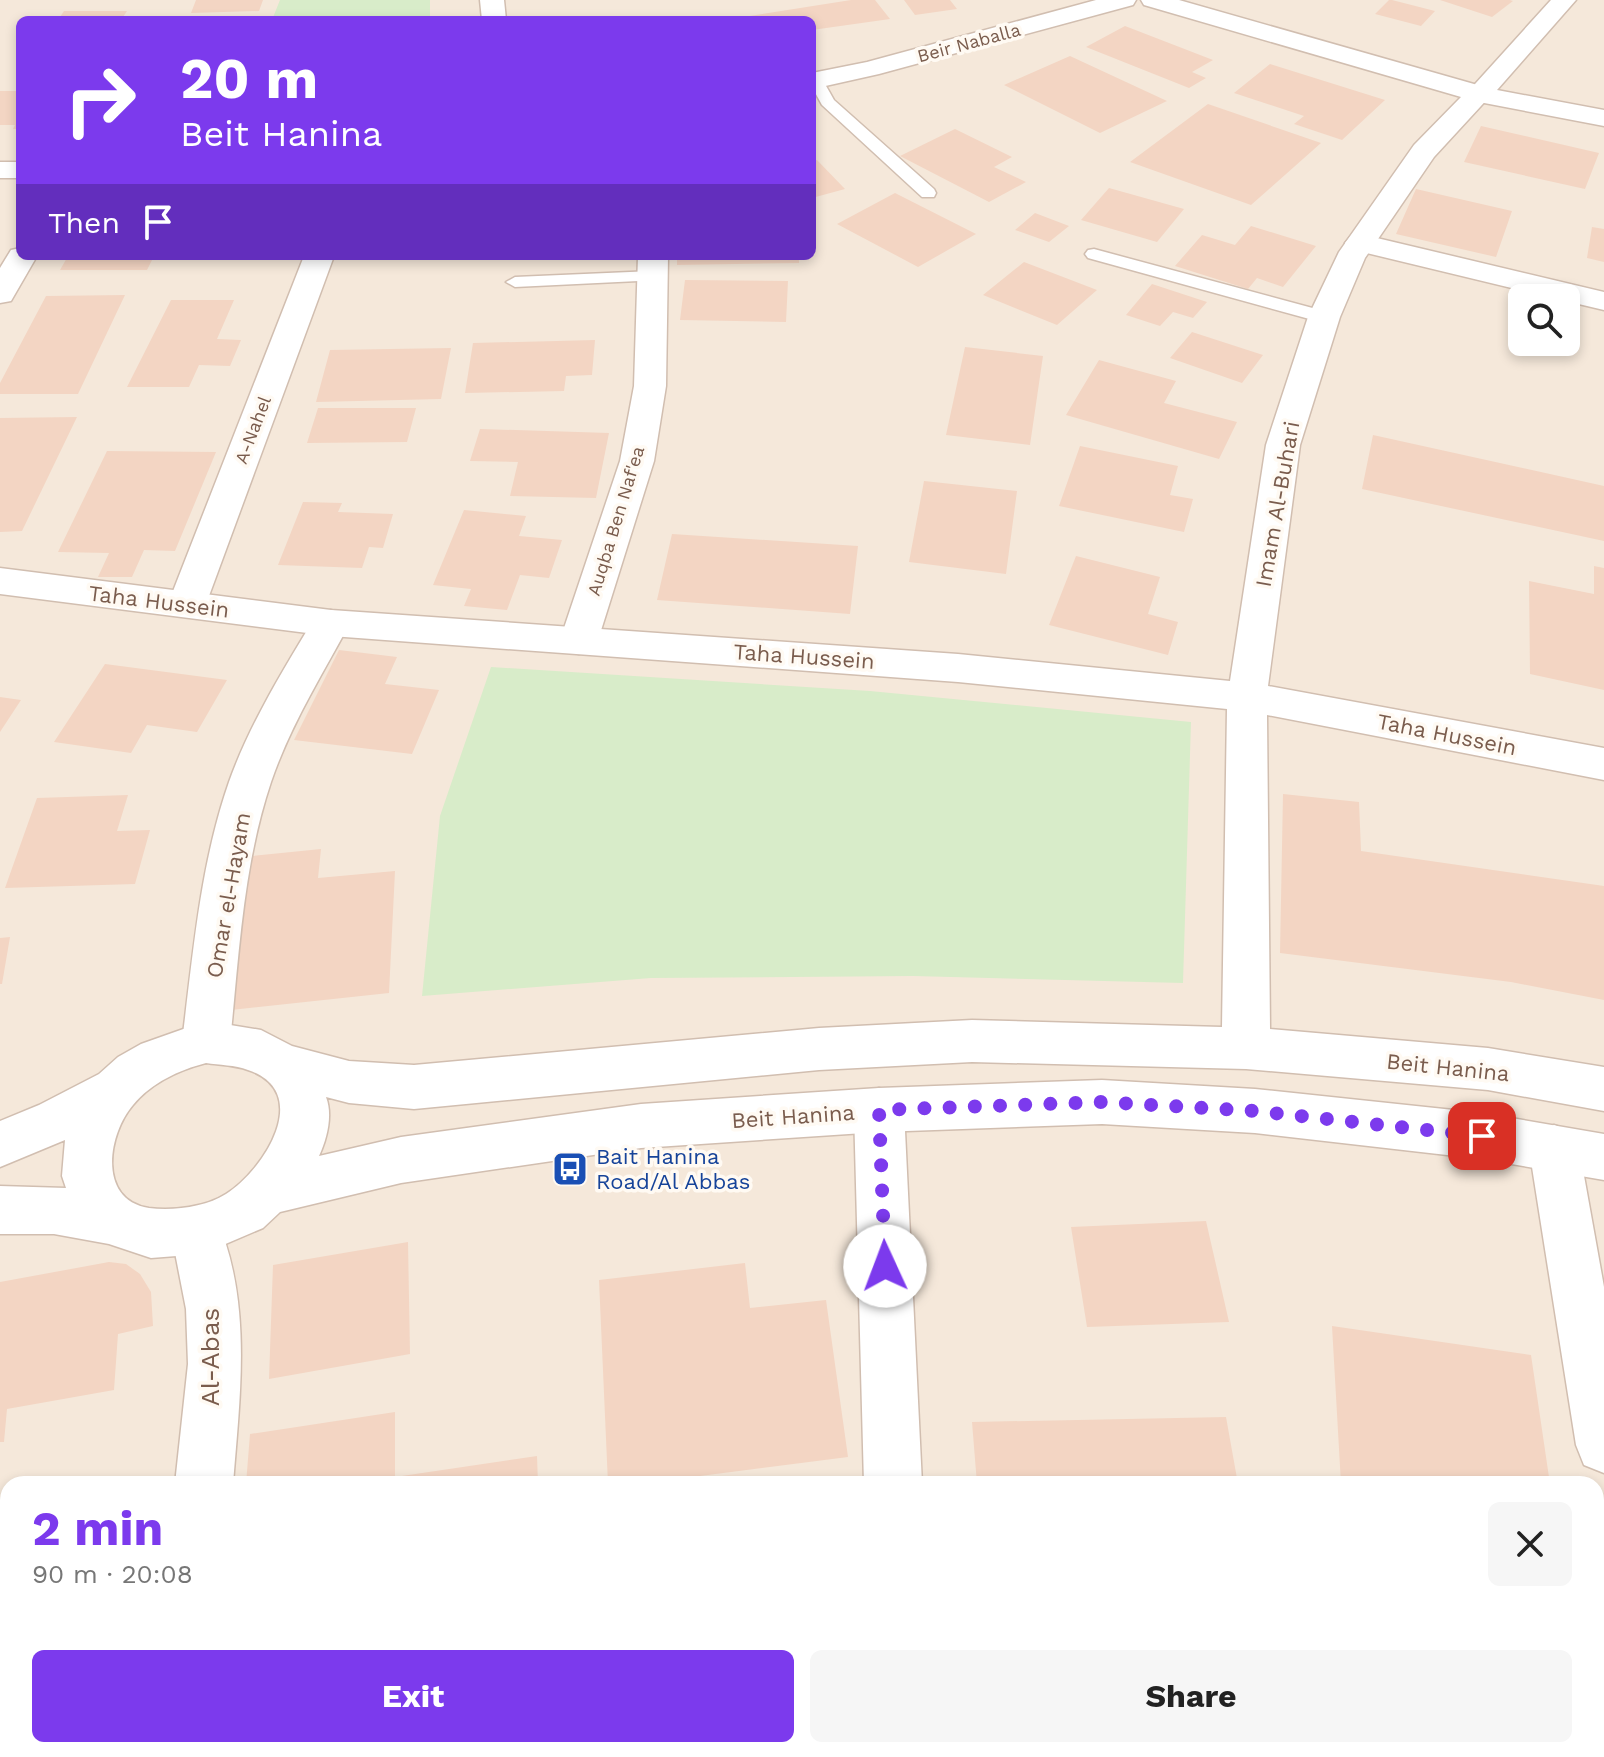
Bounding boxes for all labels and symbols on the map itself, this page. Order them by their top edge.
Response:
street label: Beir Naballa [915,19,1023,66]
street label: A-Nahel [230,392,275,467]
street label: Imam Al-Buhari [1251,419,1304,589]
street label: Auqba Ben Naf'ea [583,443,648,598]
street label: Taha Hussein [87,580,231,623]
street label: Taha Hussein [733,639,875,674]
street label: Taha Hussein [1375,709,1519,760]
street label: Omar el-Hayam [202,810,255,980]
street label: Beit Hanina [1385,1049,1511,1086]
street label: Beit Hanina [730,1100,856,1133]
pin [1448,1102,1516,1170]
place label: Bait Hanina Road/Al Abbas [596,1144,750,1194]
bus stop icon: Bait Hanina Road/Al Abbas [551,1150,589,1188]
position arrow [843,1224,927,1308]
street label: Al-Abas [195,1308,225,1406]

